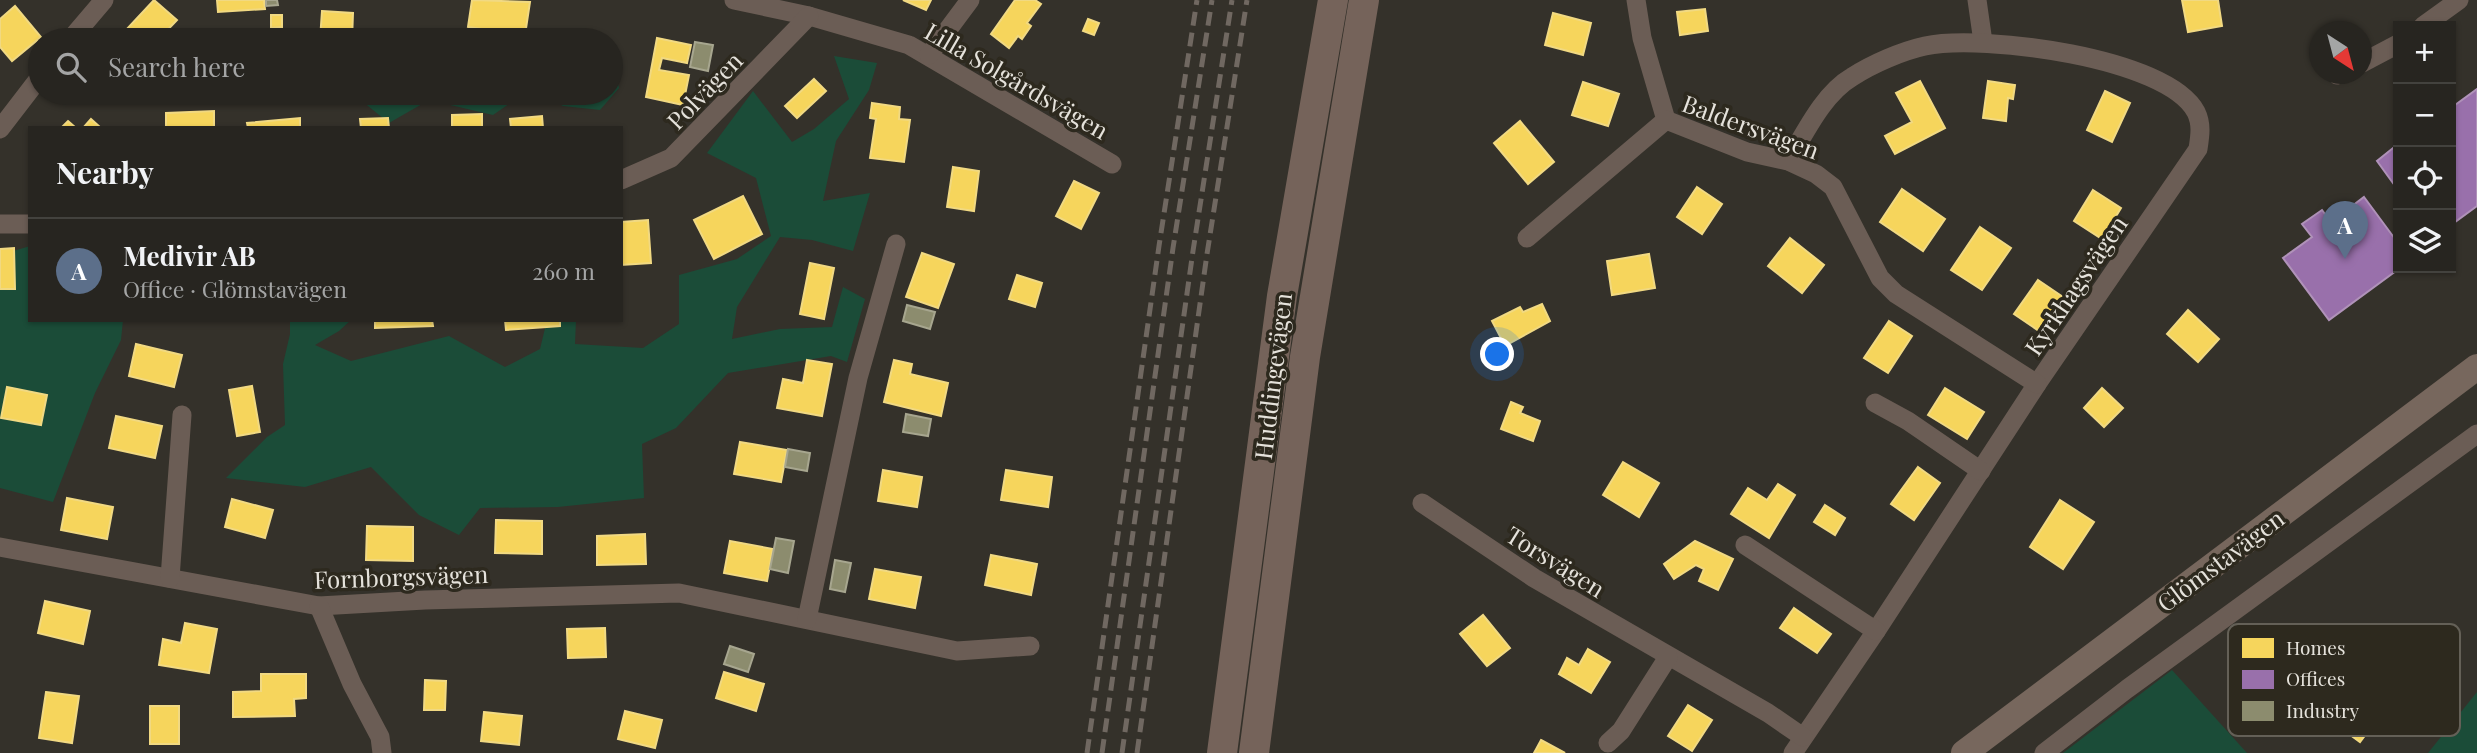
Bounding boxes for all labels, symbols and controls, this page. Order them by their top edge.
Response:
street label: Lilla Solgårdsvägen [919,14,1115,146]
north arrow [2309,21,2372,84]
map controls [2393,21,2456,273]
button: + [2393,21,2456,84]
search box [28,28,623,105]
street label: Polvägen [659,44,749,136]
icon: search [52,48,90,86]
text: Search here [108,49,245,84]
button: − [2393,84,2456,147]
street label: Baldersvägen [1678,86,1824,166]
button: locate [2393,147,2456,210]
text: Nearby [56,152,154,192]
pin: A [2322,201,2368,259]
street label: Kyrkhagsvägen [2016,209,2134,361]
button: layers [2393,210,2456,273]
text: Medivir AB [123,238,256,273]
text: A [71,255,87,286]
text: 260 m [532,255,595,286]
text: Office · Glömstavägen [123,273,347,304]
street label: Huddingevägen [1246,291,1298,461]
your location [1480,337,1514,371]
street label: Glömstavägen [2150,502,2290,618]
street label: Torsvägen [1501,518,1611,604]
street label: Fornborgsvägen [313,557,489,595]
legend [2228,624,2460,736]
text: Homes [2286,634,2345,660]
text: Offices [2286,665,2345,691]
text: Industry [2286,697,2360,723]

